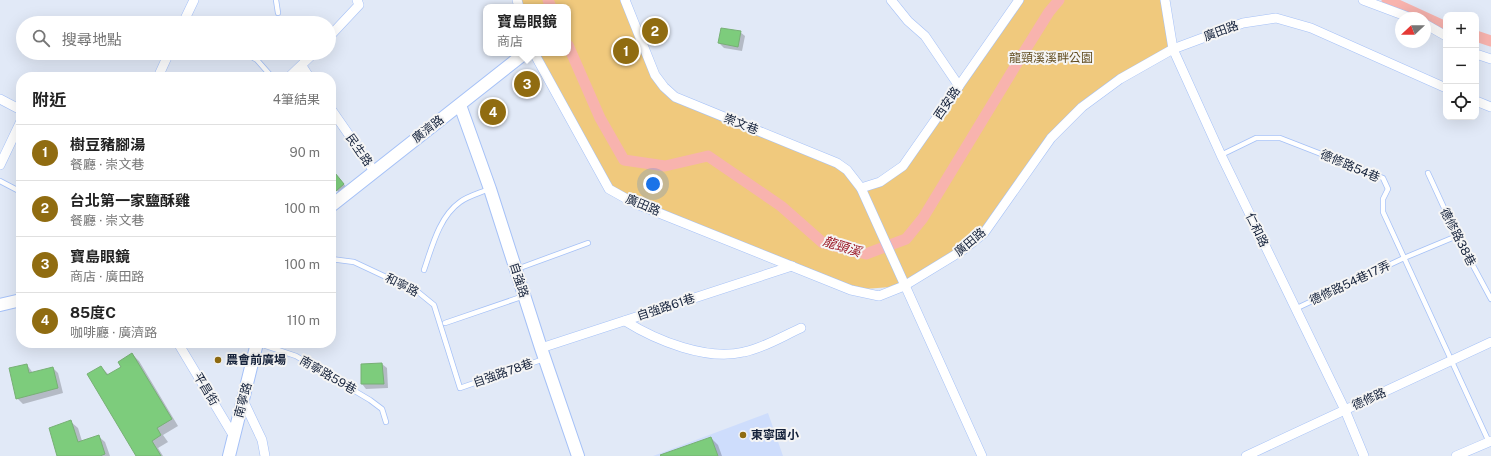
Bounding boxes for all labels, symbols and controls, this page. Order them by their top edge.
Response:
popup [483,4,571,56]
north arrow [1395,12,1431,48]
map controls [1443,12,1479,120]
button: + [1443,12,1479,48]
text: 寶島眼鏡 [497,13,557,30]
search box [16,16,336,60]
pin: 2 [642,16,668,46]
street label: 廣田路 [1202,18,1240,44]
icon: search [30,27,52,49]
text: 搜尋地點 [62,31,122,48]
text: 商店 [497,34,523,49]
pin: 1 [613,36,639,66]
button: − [1443,48,1479,84]
park label: 龍頸溪溪畔公園 [1009,51,1093,65]
pin: 3 [514,69,540,99]
street label: 西安路 [931,84,963,122]
button: locate [1443,84,1479,120]
text: 附近 [32,90,66,110]
text: 4筆結果 [273,92,320,107]
pin: 4 [480,97,506,127]
street label: 崇文巷 [722,111,760,137]
street label: 廣濟路 [410,112,446,146]
street label: 民生路 [343,131,375,169]
text: 樹豆豬腳湯 [70,136,145,153]
text: 1 [42,145,48,160]
text: 90 m [290,145,320,160]
street label: 德修路54巷 [1318,147,1382,185]
text: 餐廳 · 崇文巷 [70,157,144,172]
your location [643,174,663,194]
text: 台北第一家鹽酥雞 [70,192,190,209]
street label: 廣田路 [624,192,662,218]
text: 2 [41,201,49,216]
text: 100 m [284,201,320,216]
street label: 德修路38巷 [1437,206,1479,268]
street label: 仁和路 [1243,211,1271,249]
text: 餐廳 · 崇文巷 [70,213,144,228]
street label: 廣田路 [952,225,988,259]
water label: 龍頸溪 [821,233,865,260]
text: 寶島眼鏡 [70,248,130,265]
text: 3 [41,257,49,272]
text: 100 m [284,257,320,272]
street label: 德修路54巷17弄 [1307,258,1393,308]
street label: 自強路 [507,261,531,299]
text: 商店 · 廣田路 [70,269,144,284]
street label: 和寧路 [383,271,421,299]
street label: 自強路61巷 [635,291,697,323]
text: 85度C [70,304,116,321]
text: 4 [41,313,49,328]
text: 110 m [287,313,320,328]
text: 咖啡廳 · 廣濟路 [70,325,157,340]
place label: 農會前廣場 [226,353,286,367]
street label: 南寧路59巷 [297,353,359,397]
marker: 農會前廣場 [213,355,223,365]
street label: 自強路78巷 [471,356,535,390]
street label: 平昌街 [191,370,221,408]
street label: 南寧路 [232,381,254,419]
street label: 德修路 [1350,385,1388,413]
place label: 東寧國小 [751,428,799,442]
marker: 東寧國小 [738,430,748,440]

